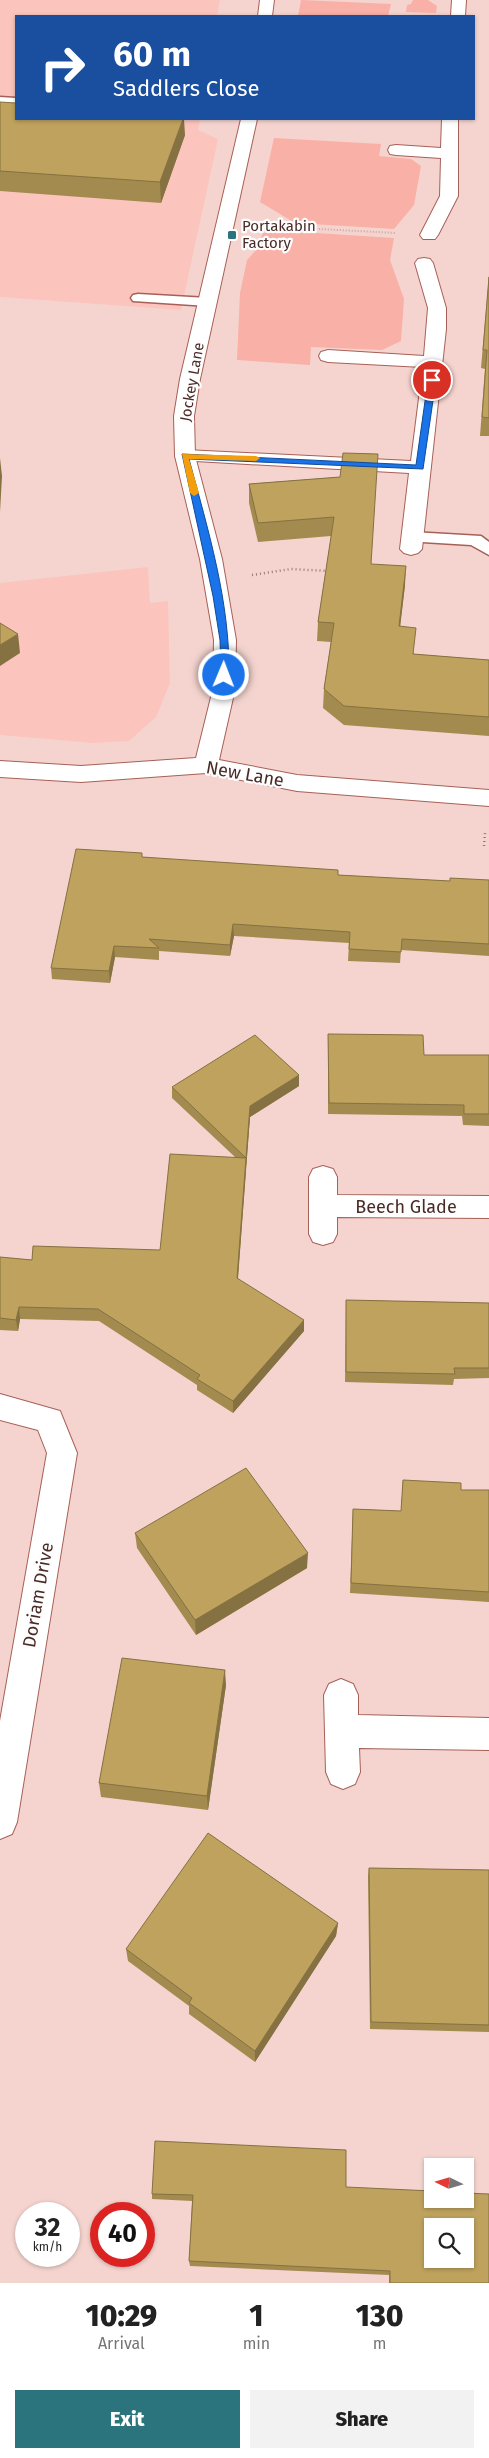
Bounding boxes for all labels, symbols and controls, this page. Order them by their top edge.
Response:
text: 60 m [113,33,191,75]
icon: right [30,35,95,100]
text: Saddlers Close [113,75,259,102]
place label: Portakabin Factory [242,217,316,252]
marker: Portakabin Factory [226,229,238,241]
street label: Jockey Lane [176,341,208,423]
pin [411,359,453,401]
icon: arrive [418,366,446,394]
position arrow [197,648,249,700]
street label: New Lane [204,756,286,792]
street label: Beech Glade [355,1196,457,1218]
street label: Doriam Drive [18,1541,58,1649]
north arrow [424,2158,474,2208]
map controls [424,2158,474,2268]
speed limit sign: 40 [90,2202,155,2267]
text: 32 [35,2213,60,2243]
button: search [424,2218,474,2268]
text: km/h [33,2240,62,2254]
text: 10:29 [85,2298,157,2334]
text: 1 [249,2298,264,2334]
text: 130 [356,2298,404,2334]
text: Arrival [98,2334,145,2353]
text: min [243,2334,270,2353]
text: m [373,2334,386,2353]
button: Exit [15,2390,240,2448]
button: Share [250,2390,474,2448]

